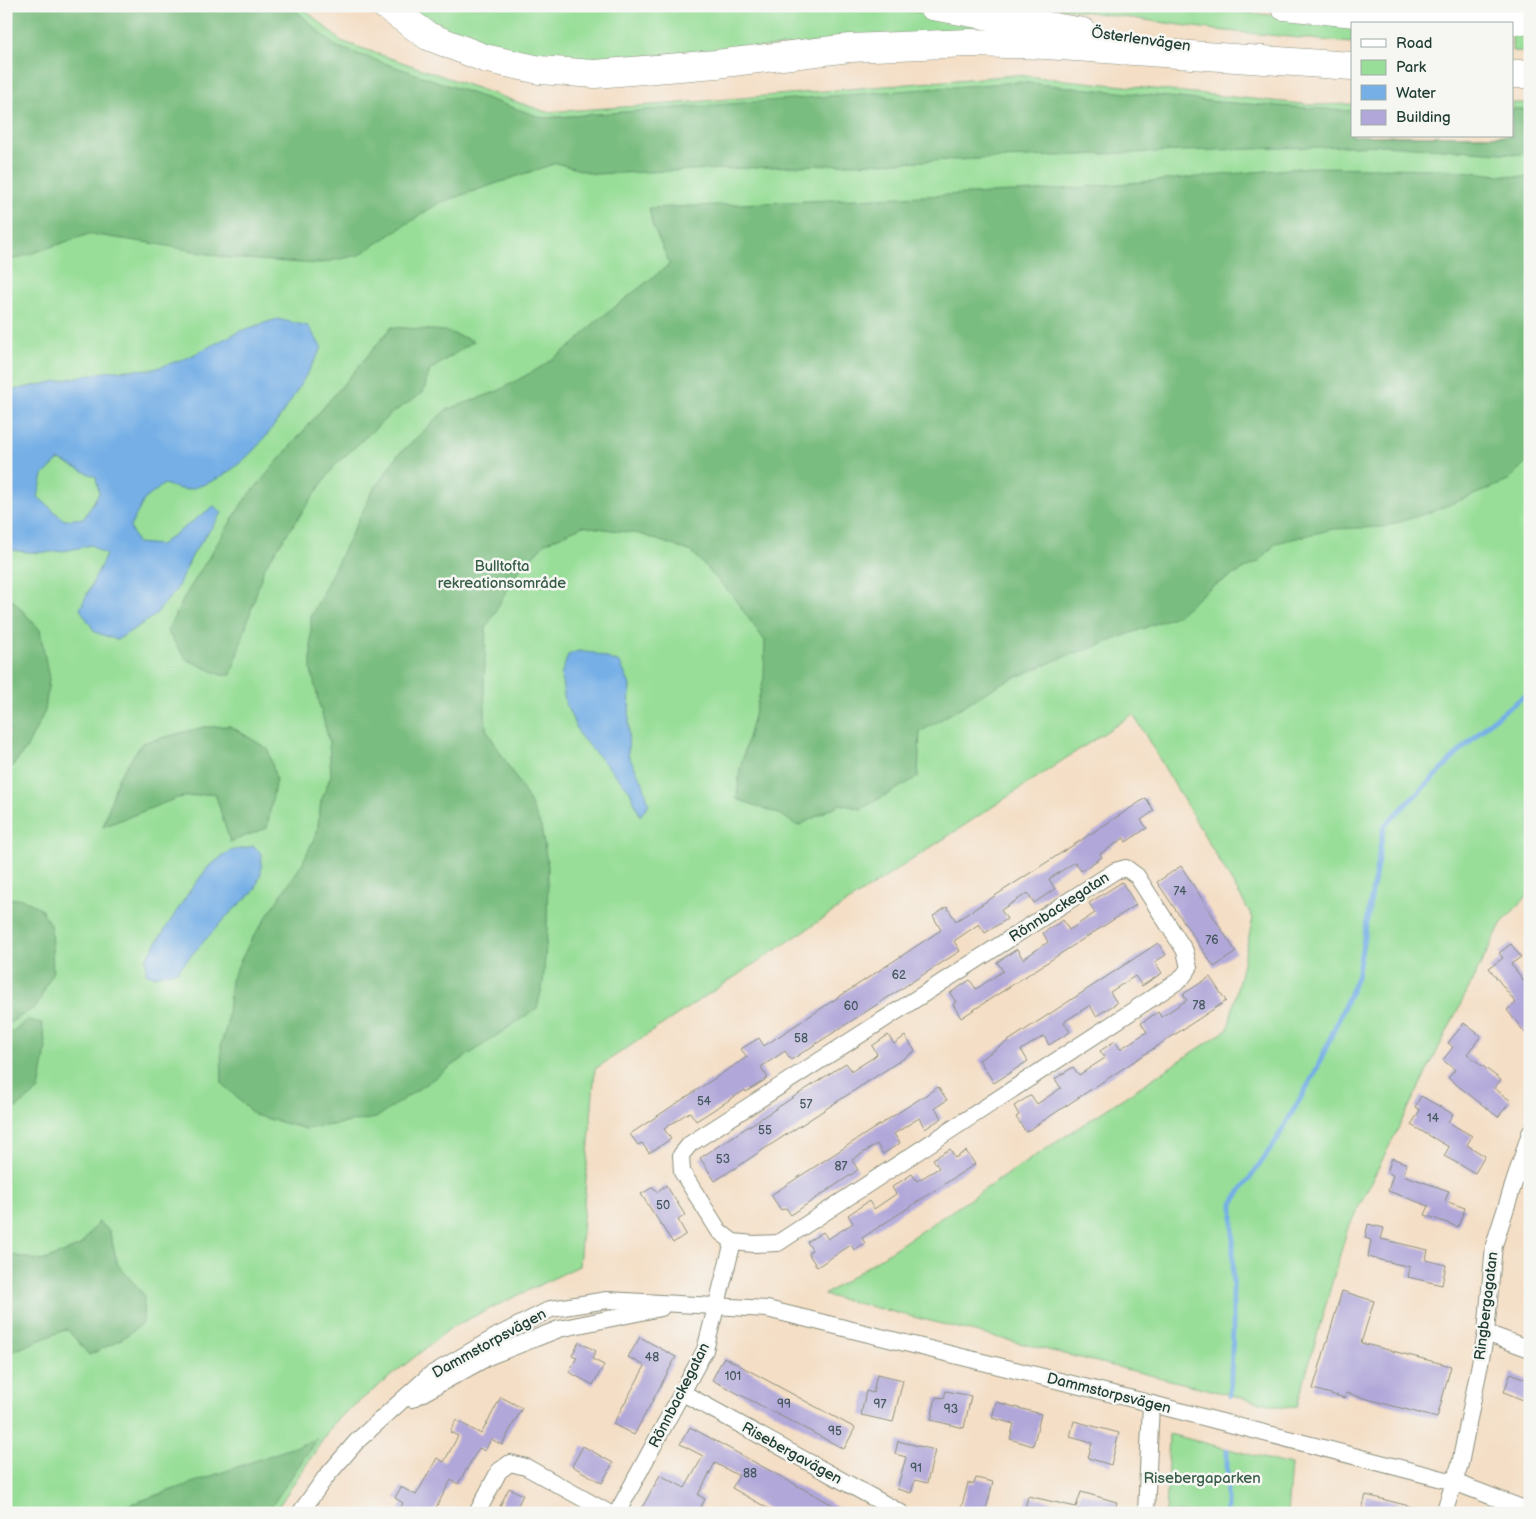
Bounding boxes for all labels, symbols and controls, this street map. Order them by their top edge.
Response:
legend [1351,22,1514,138]
street label: Österlenvägen [1090,23,1192,56]
text: Road [1396,34,1432,53]
text: Park [1396,58,1427,77]
text: Water [1396,84,1436,103]
text: Building [1396,108,1451,127]
park label: Bulltofta rekreationsområde [438,557,566,593]
street label: Rönnbackegatan [1006,868,1113,947]
house number: 74 [1173,884,1187,899]
house number: 76 [1205,933,1219,948]
house number: 62 [892,968,906,983]
house number: 78 [1193,998,1205,1013]
house number: 60 [844,999,858,1014]
house number: 58 [794,1031,808,1046]
house number: 54 [697,1094,712,1109]
house number: 57 [800,1097,812,1112]
house number: 14 [1427,1111,1440,1126]
house number: 55 [758,1123,772,1138]
house number: 53 [716,1152,730,1167]
house number: 87 [835,1159,848,1174]
house number: 50 [656,1198,670,1213]
street label: Ringbergagatan [1470,1251,1503,1361]
street label: Dammstorpsvägen [429,1304,549,1383]
street label: Rönnbackegatan [645,1340,714,1451]
house number: 48 [645,1350,659,1365]
house number: 101 [725,1369,741,1384]
street label: Dammstorpsvägen [1045,1369,1173,1418]
house number: 99 [777,1397,791,1412]
house number: 97 [874,1397,887,1412]
house number: 93 [944,1402,958,1417]
street label: Risebergavägen [738,1418,845,1489]
house number: 95 [828,1424,842,1439]
house number: 91 [910,1461,922,1476]
house number: 88 [743,1466,757,1481]
park label: Risebergaparken [1143,1469,1261,1488]

